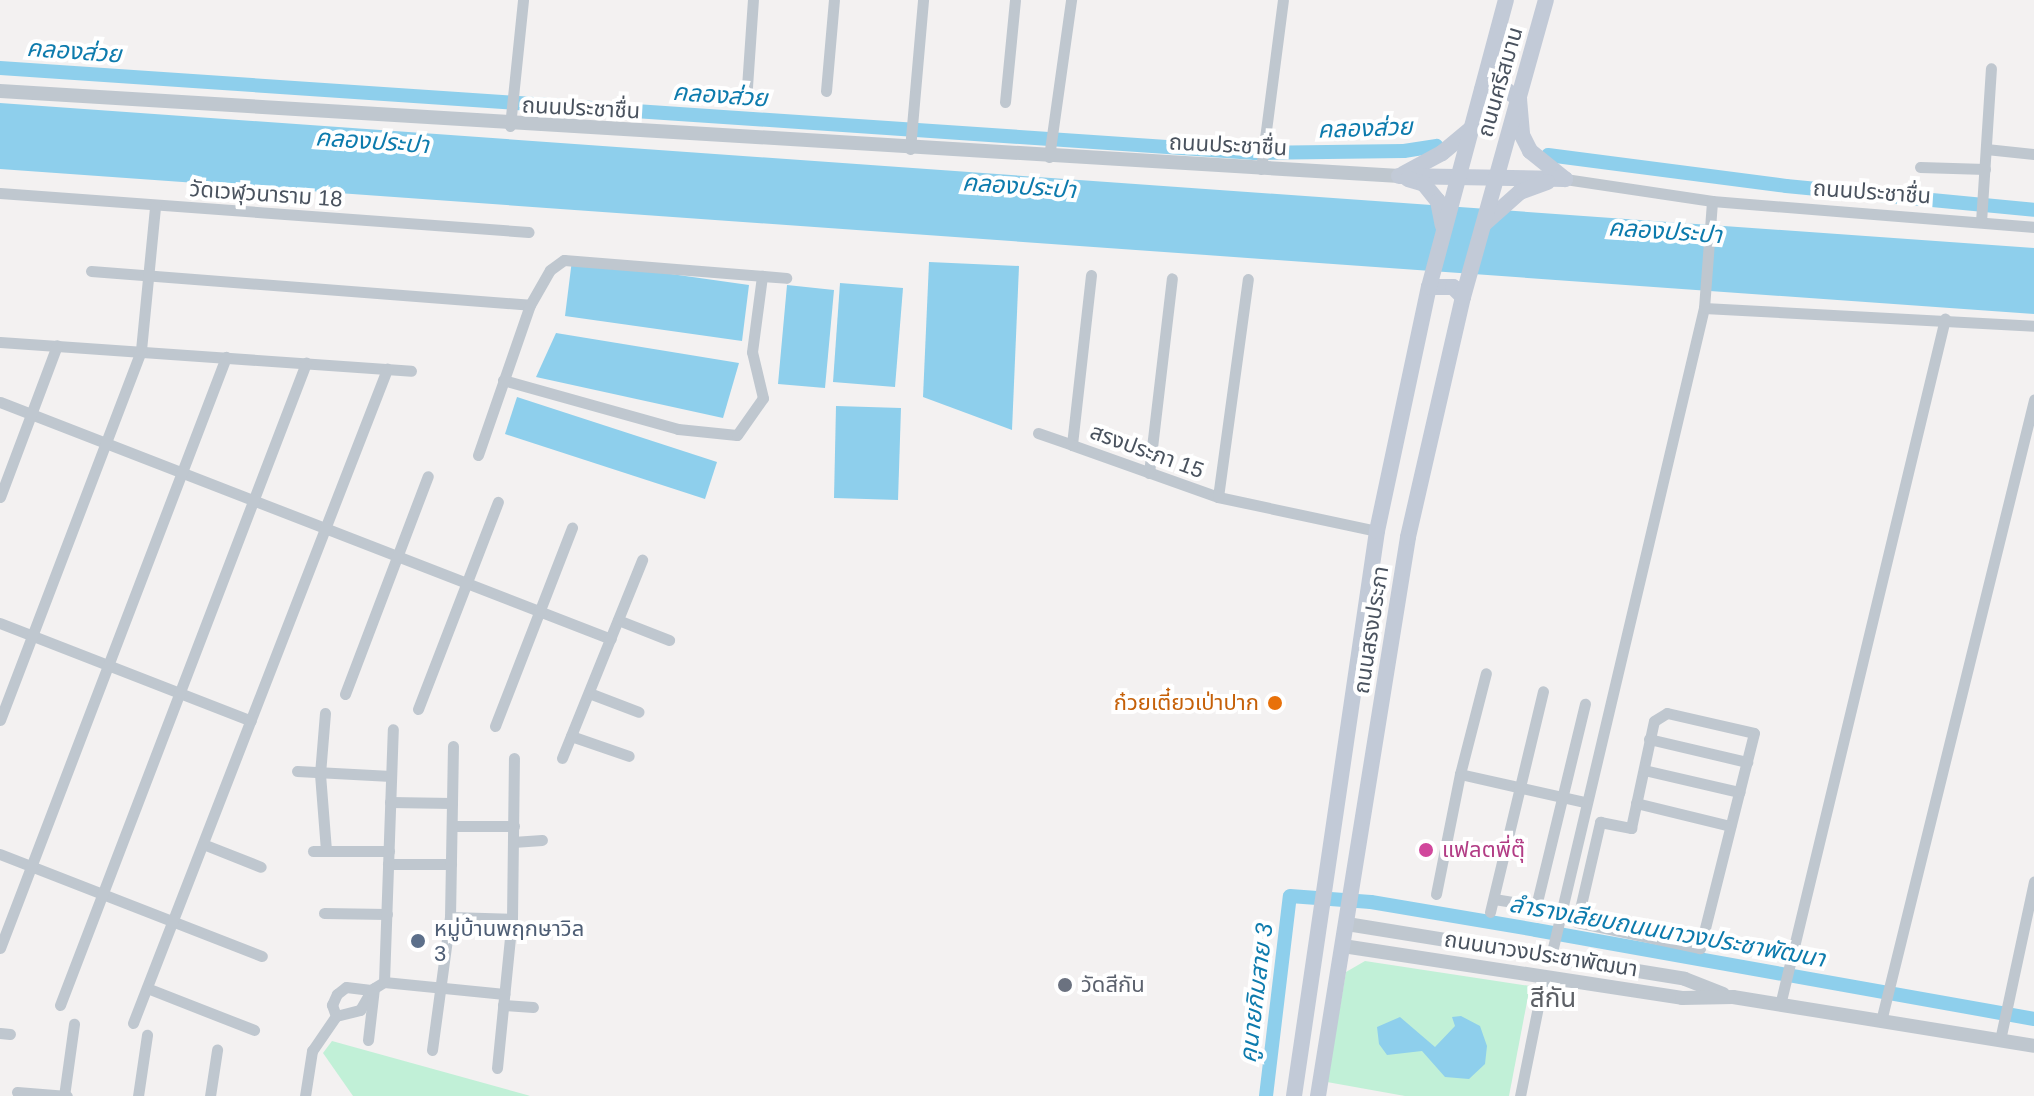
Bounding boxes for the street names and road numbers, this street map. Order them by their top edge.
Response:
street label: ถนนศรีสมาน [1472,24,1528,140]
street label: ถนนประชาชื่น [521,92,641,124]
street label: ถนนประชาชื่น [1168,129,1288,161]
street label: วัดเวฬุวนาราม 18 [189,175,343,213]
street label: ถนนประชาชื่น [1812,175,1932,209]
street label: สรงประภา 15 [1086,418,1208,484]
street label: ถนนสรงประภา [1348,564,1394,696]
street label: ถนนนาวงประชาพัฒนา [1442,926,1640,982]

